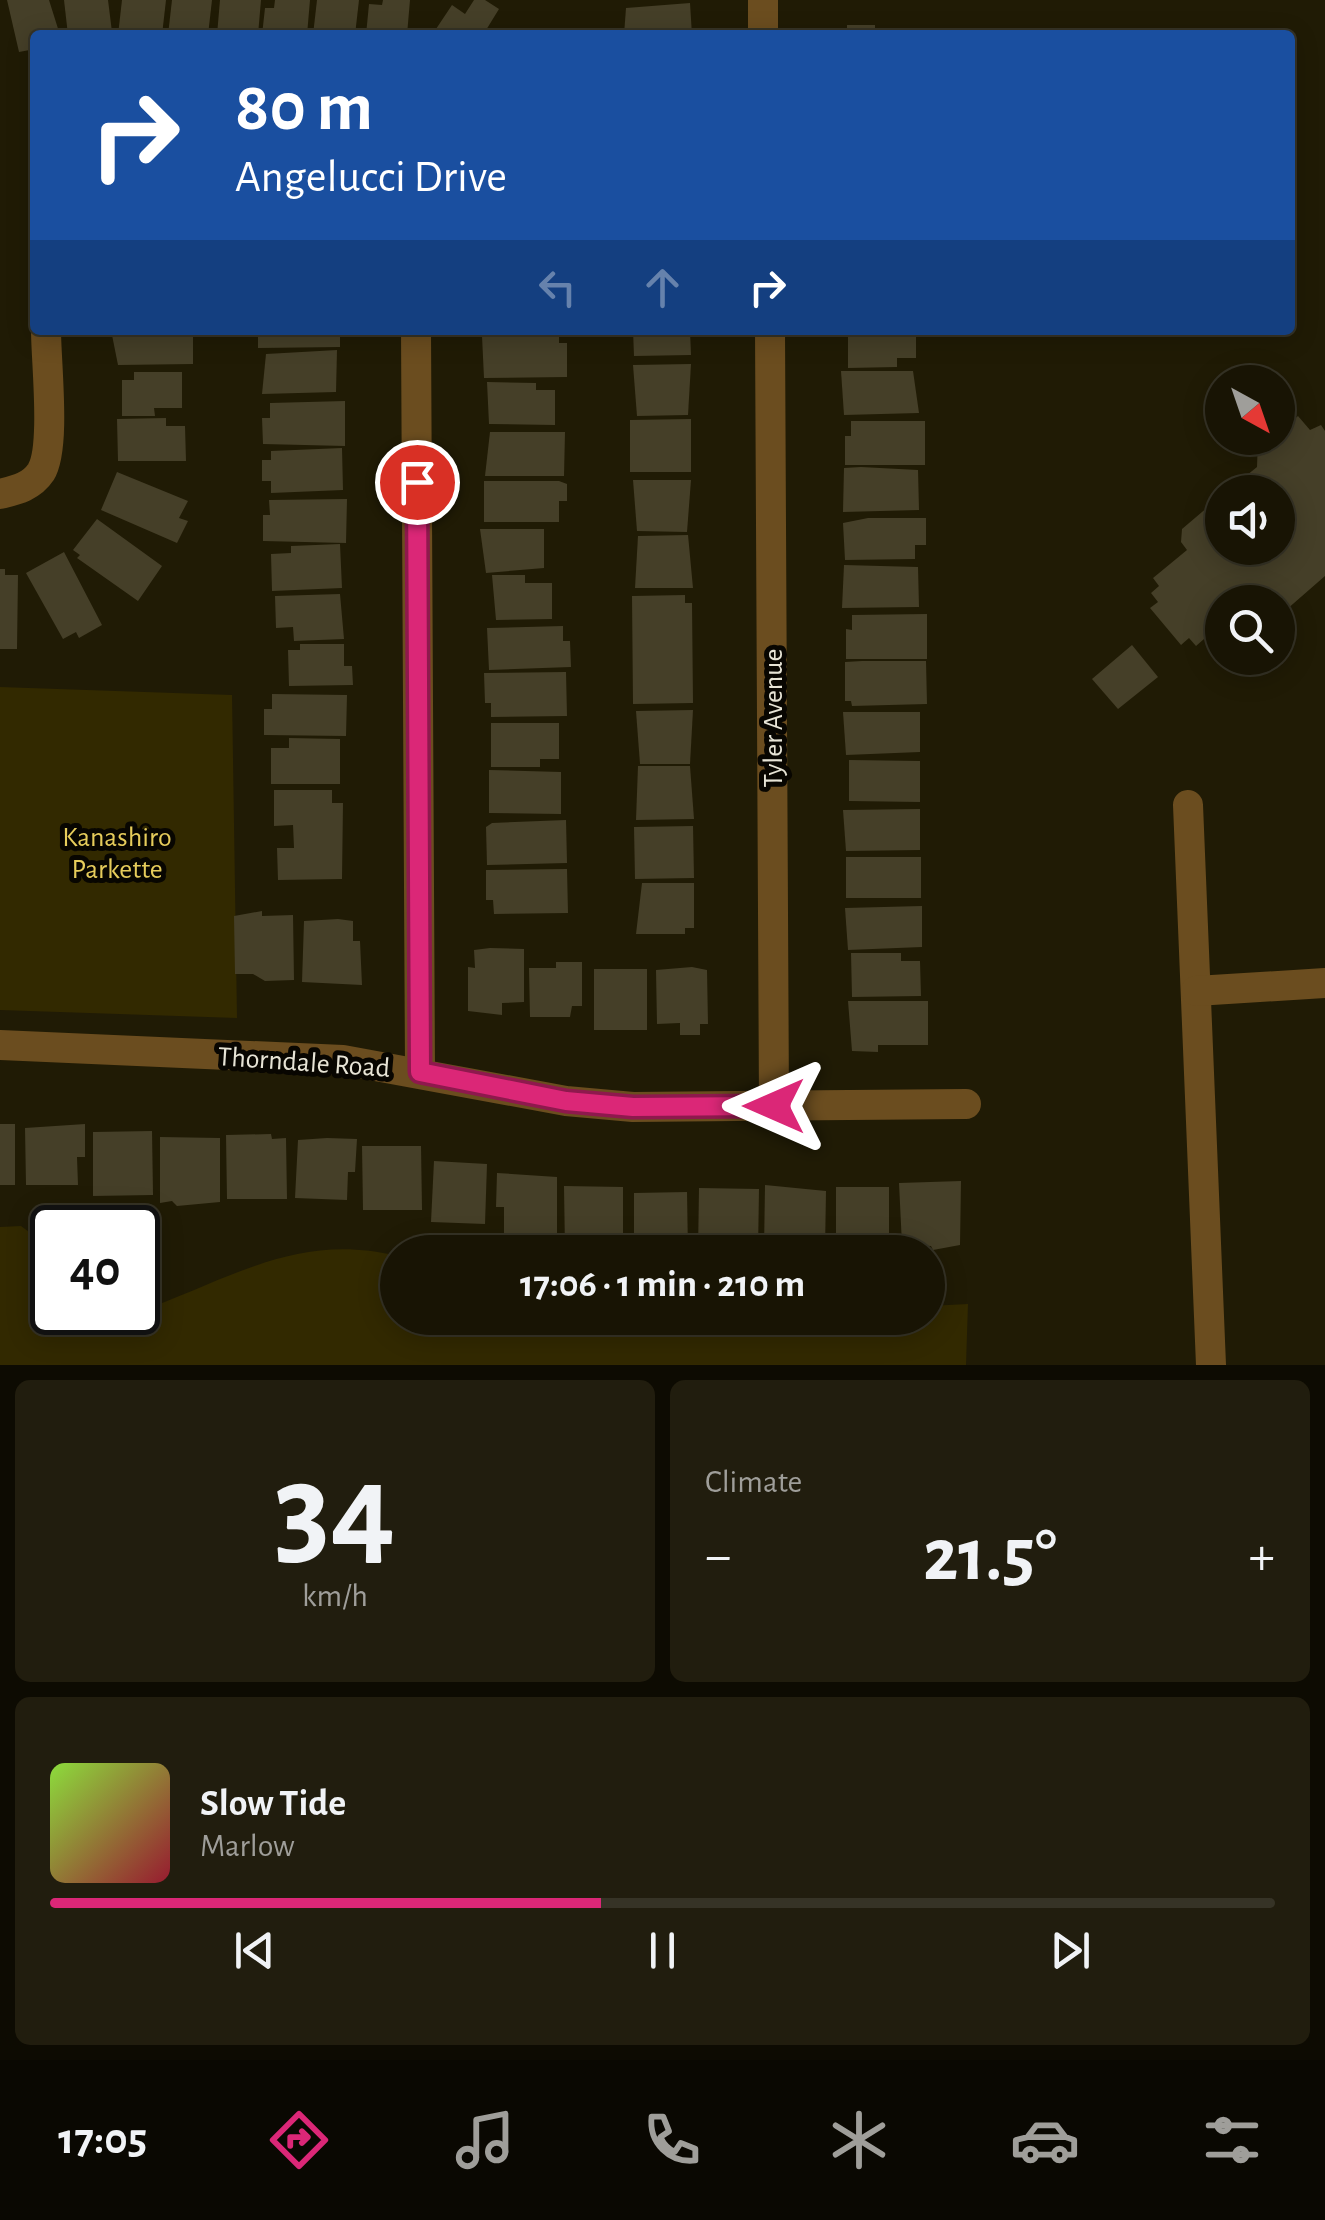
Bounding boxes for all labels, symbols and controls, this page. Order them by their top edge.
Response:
icon: right [70,70,200,200]
text: 80 m [235,73,373,143]
text: Angelucci Drive [235,155,507,200]
icon: left [530,260,585,315]
icon: ahead [635,260,690,315]
icon: right [740,260,795,315]
north arrow [1205,365,1295,455]
map controls [1205,365,1295,675]
pin [375,440,460,525]
icon: arrive [390,455,445,510]
button: sound [1205,475,1295,565]
button: search [1205,585,1295,675]
street label: Tyler Avenue [760,649,788,787]
park label: Kanashiro Parkette [62,824,172,884]
street label: Thorndale Road [217,1043,391,1083]
position arrow [722,1054,826,1158]
speed limit sign: 40 [30,1205,160,1335]
text: 17:06 · 1 min · 210 m [520,1266,805,1304]
text: 34 [274,1447,396,1577]
text: Climate [705,1466,802,1498]
text: 21.5° [923,1519,1057,1594]
text: − [705,1529,731,1584]
text: + [1249,1529,1275,1584]
text: km/h [302,1580,368,1612]
text: Slow Tide [200,1785,346,1823]
text: Marlow [200,1830,295,1862]
icon: previous [227,1923,282,1978]
icon: pause [635,1923,690,1978]
icon: next [1043,1923,1098,1978]
icon: directions [264,2105,334,2175]
icon: music [450,2105,520,2175]
icon: phone [637,2105,707,2175]
icon: climate [824,2105,894,2175]
icon: car [1010,2105,1080,2175]
icon: filters [1197,2105,1267,2175]
text: 17:05 [58,2117,147,2162]

